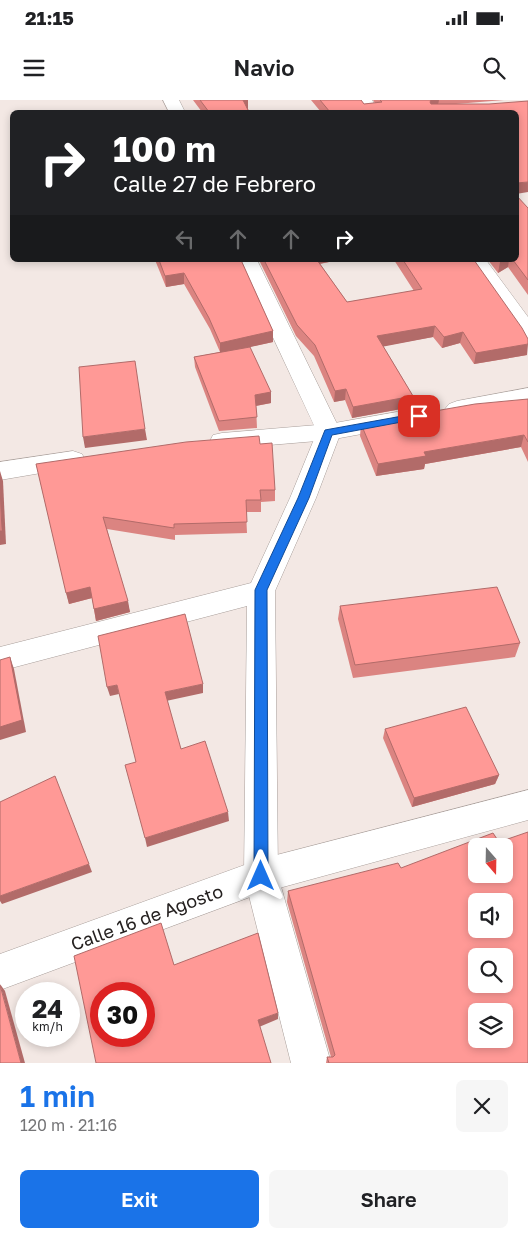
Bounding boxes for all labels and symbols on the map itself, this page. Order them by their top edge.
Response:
pin [398,395,440,437]
north arrow [468,838,512,882]
position arrow [234,849,286,901]
street label: Calle 16 de Agosto [68,879,226,955]
speed limit sign: 30 [90,982,155,1047]

